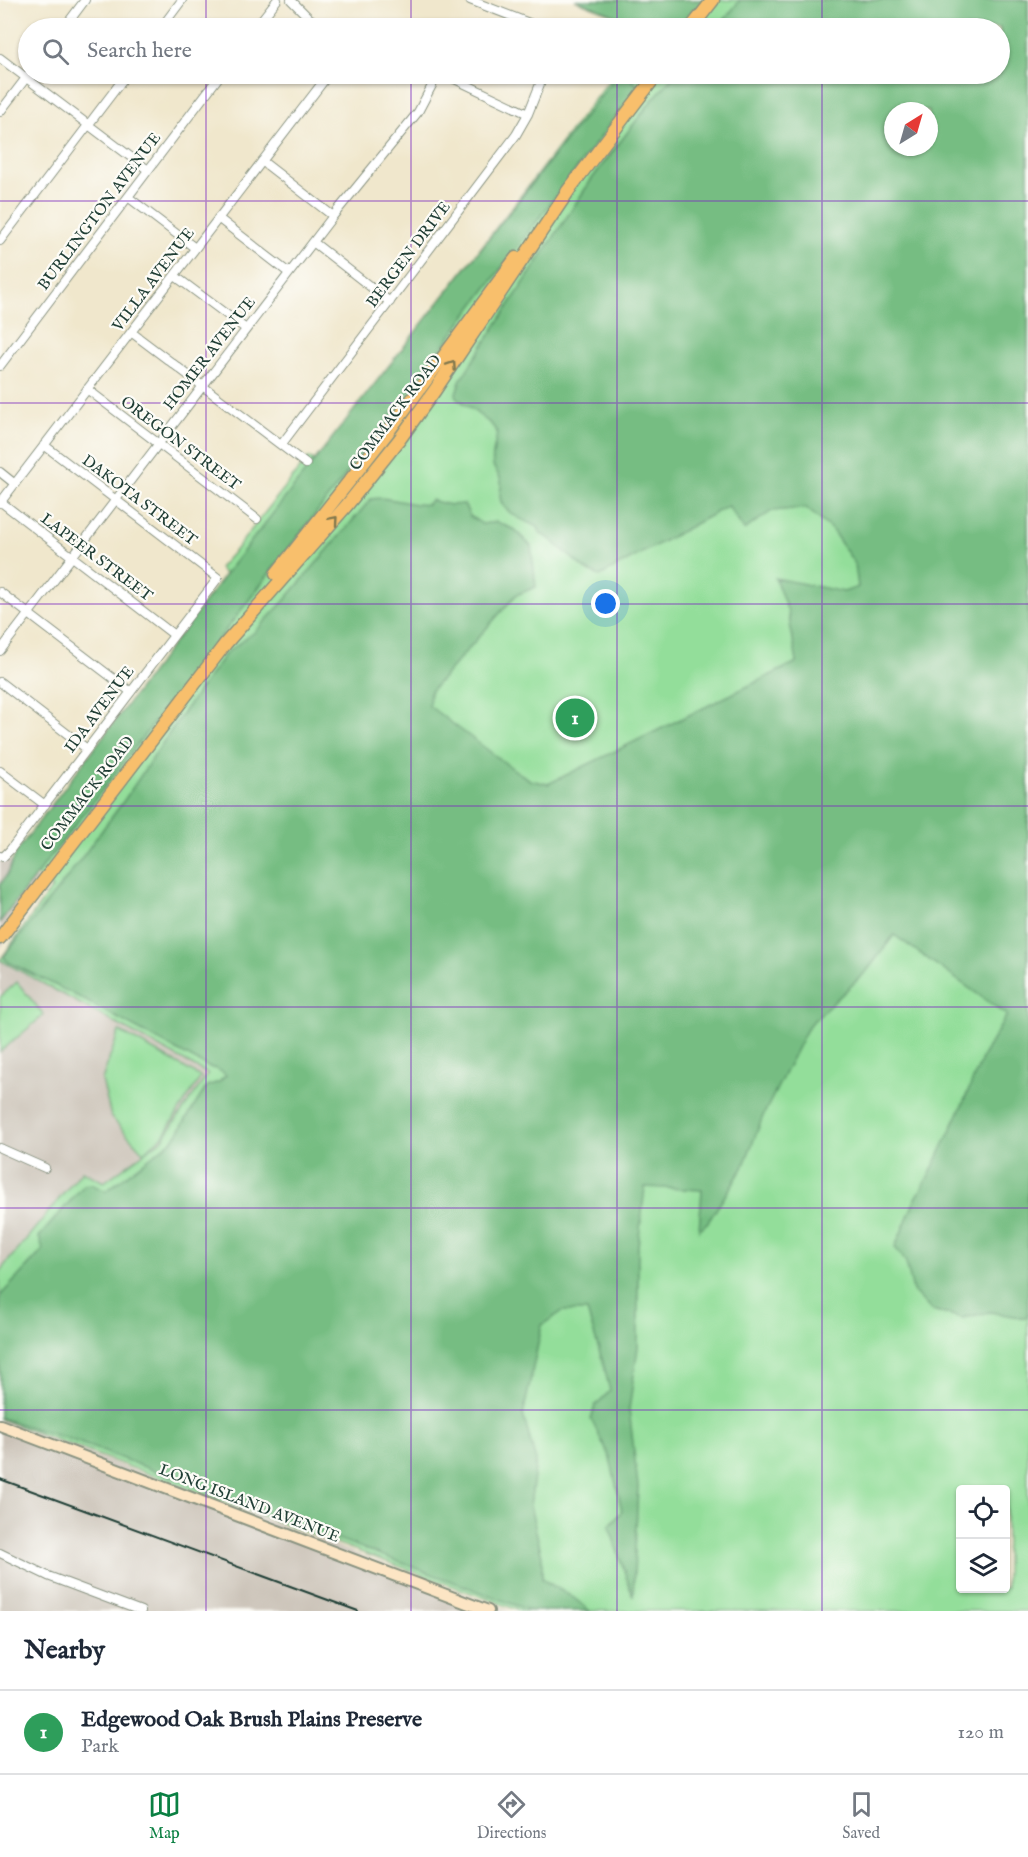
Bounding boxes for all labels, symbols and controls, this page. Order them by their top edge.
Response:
search box [18,18,1010,84]
icon: search [39,35,72,68]
text: Search here [87,37,192,65]
north arrow [884,102,938,156]
street label: BURLINGTON AVENUE [34,129,166,295]
street label: BERGEN DRIVE [363,198,455,312]
street label: VILLA AVENUE [108,224,199,337]
street label: HOMER AVENUE [159,293,261,415]
street label: COMMACK ROAD [346,351,446,475]
one-way arrow [445,361,456,372]
street label: OREGON STREET [116,392,244,496]
street label: DAKOTA STREET [77,451,201,551]
street label: LAPEER STREET [36,509,156,607]
one-way arrow [327,516,338,527]
your location [591,589,620,618]
street label: IDA AVENUE [61,663,139,757]
pin: 1 [556,696,594,740]
street label: COMMACK ROAD [37,732,139,855]
street label: LONG ISLAND AVENUE [156,1460,342,1548]
map controls [956,1485,1010,1593]
button: locate [956,1485,1010,1539]
button: layers [956,1539,1010,1593]
text: Nearby [24,1634,105,1667]
text: Edgewood Oak Brush Plains Preserve [81,1706,422,1734]
text: 1 [40,1720,47,1745]
text: 120 m [958,1720,1004,1745]
text: Park [81,1734,119,1759]
tab: Map [148,1788,181,1844]
tab: Directions [477,1788,546,1844]
tab: Saved [842,1788,880,1844]

